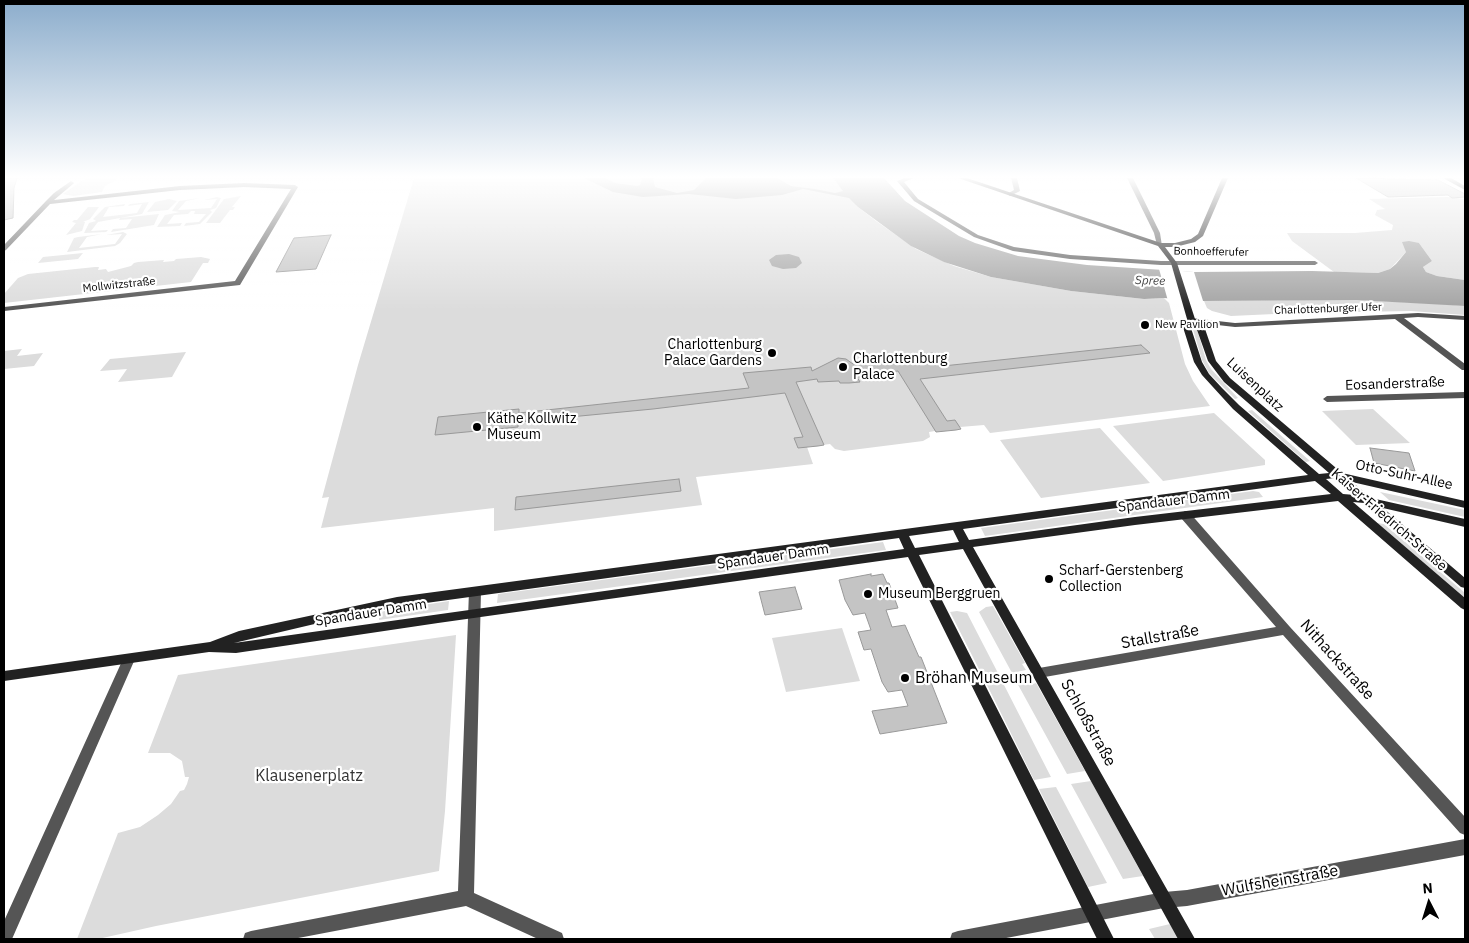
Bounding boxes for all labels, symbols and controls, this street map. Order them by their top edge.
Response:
street label: Bonhoefferufer [1173,245,1249,259]
water label: Spree [1135,273,1165,289]
street label: Mollwitzstraße [82,275,156,295]
street label: Charlottenburger Ufer [1274,301,1382,317]
place label: New Pavilion [1155,318,1218,332]
marker: New Pavilion [1139,319,1151,331]
place label: Charlottenburg Palace Gardens [664,337,762,370]
marker: Charlottenburg Palace Gardens [766,347,778,359]
place label: Charlottenburg Palace [853,351,947,384]
street label: Luisenplatz [1223,354,1287,416]
marker: Charlottenburg Palace [837,361,849,373]
street label: Eosanderstraße [1345,374,1445,394]
place label: Käthe Kollwitz Museum [487,411,577,444]
marker: Käthe Kollwitz Museum [471,421,483,433]
street label: Otto-Suhr-Allee [1354,456,1454,494]
street label: Kaiser-Friedrich-Straße [1328,465,1450,575]
street label: Spandauer Damm [1117,486,1231,516]
street label: Spandauer Damm [716,541,830,573]
place label: Scharf-Gerstenberg Collection [1059,563,1183,596]
marker: Scharf-Gerstenberg Collection [1043,573,1055,585]
place label: Museum Berggruen [878,586,1000,602]
marker: Museum Berggruen [862,588,874,600]
street label: Spandauer Damm [314,596,428,630]
street label: Nithackstraße [1296,616,1378,704]
street label: Stallstraße [1120,621,1200,653]
place label: Bröhan Museum [915,668,1032,688]
marker: Bröhan Museum [899,672,911,684]
street label: Schloßstraße [1056,676,1120,770]
park label: Klausenerplatz [255,766,363,786]
street label: Wulfsheinstraße [1220,861,1340,901]
north arrow [1404,878,1454,928]
text: N [1422,879,1434,897]

